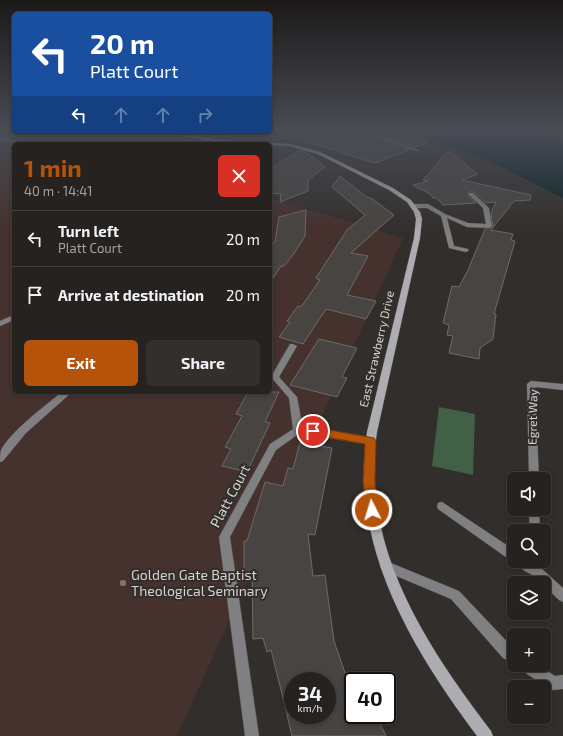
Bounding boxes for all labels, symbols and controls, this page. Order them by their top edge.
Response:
text: 20 m [90,26,155,60]
icon: left [24,28,76,80]
text: Platt Court [90,60,178,82]
icon: left [68,104,90,126]
icon: ahead [110,104,132,126]
icon: ahead [152,104,174,126]
icon: right [194,104,216,126]
text: 1 min [24,153,82,182]
button: close [218,155,260,197]
text: 40 m · 14:41 [24,183,92,199]
text: Turn left [58,222,119,240]
icon: left [24,228,46,250]
text: 20 m [226,230,260,248]
text: Platt Court [58,240,122,256]
icon: arrive [24,284,46,306]
text: Arrive at destination [58,286,204,304]
text: 20 m [226,286,260,304]
street label: East Strawberry Drive [356,289,396,408]
button: Exit [24,340,138,386]
button: Share [146,340,260,386]
street label: Egret Way [525,388,539,445]
pin [296,414,330,448]
icon: arrive [302,420,324,442]
street label: Platt Court [206,461,253,530]
map controls [507,472,551,724]
button: sound [507,472,551,516]
position arrow [351,489,393,531]
button: search [507,524,551,568]
place label: Golden Gate Baptist Theological Seminary [131,566,268,599]
button: layers [507,576,551,620]
marker: Golden Gate Baptist Theological Seminary [118,578,128,588]
button: + [507,628,551,672]
speed limit sign: 40 [344,672,396,724]
button: − [507,680,551,724]
text: 34 [298,681,322,705]
text: km/h [298,702,322,714]

